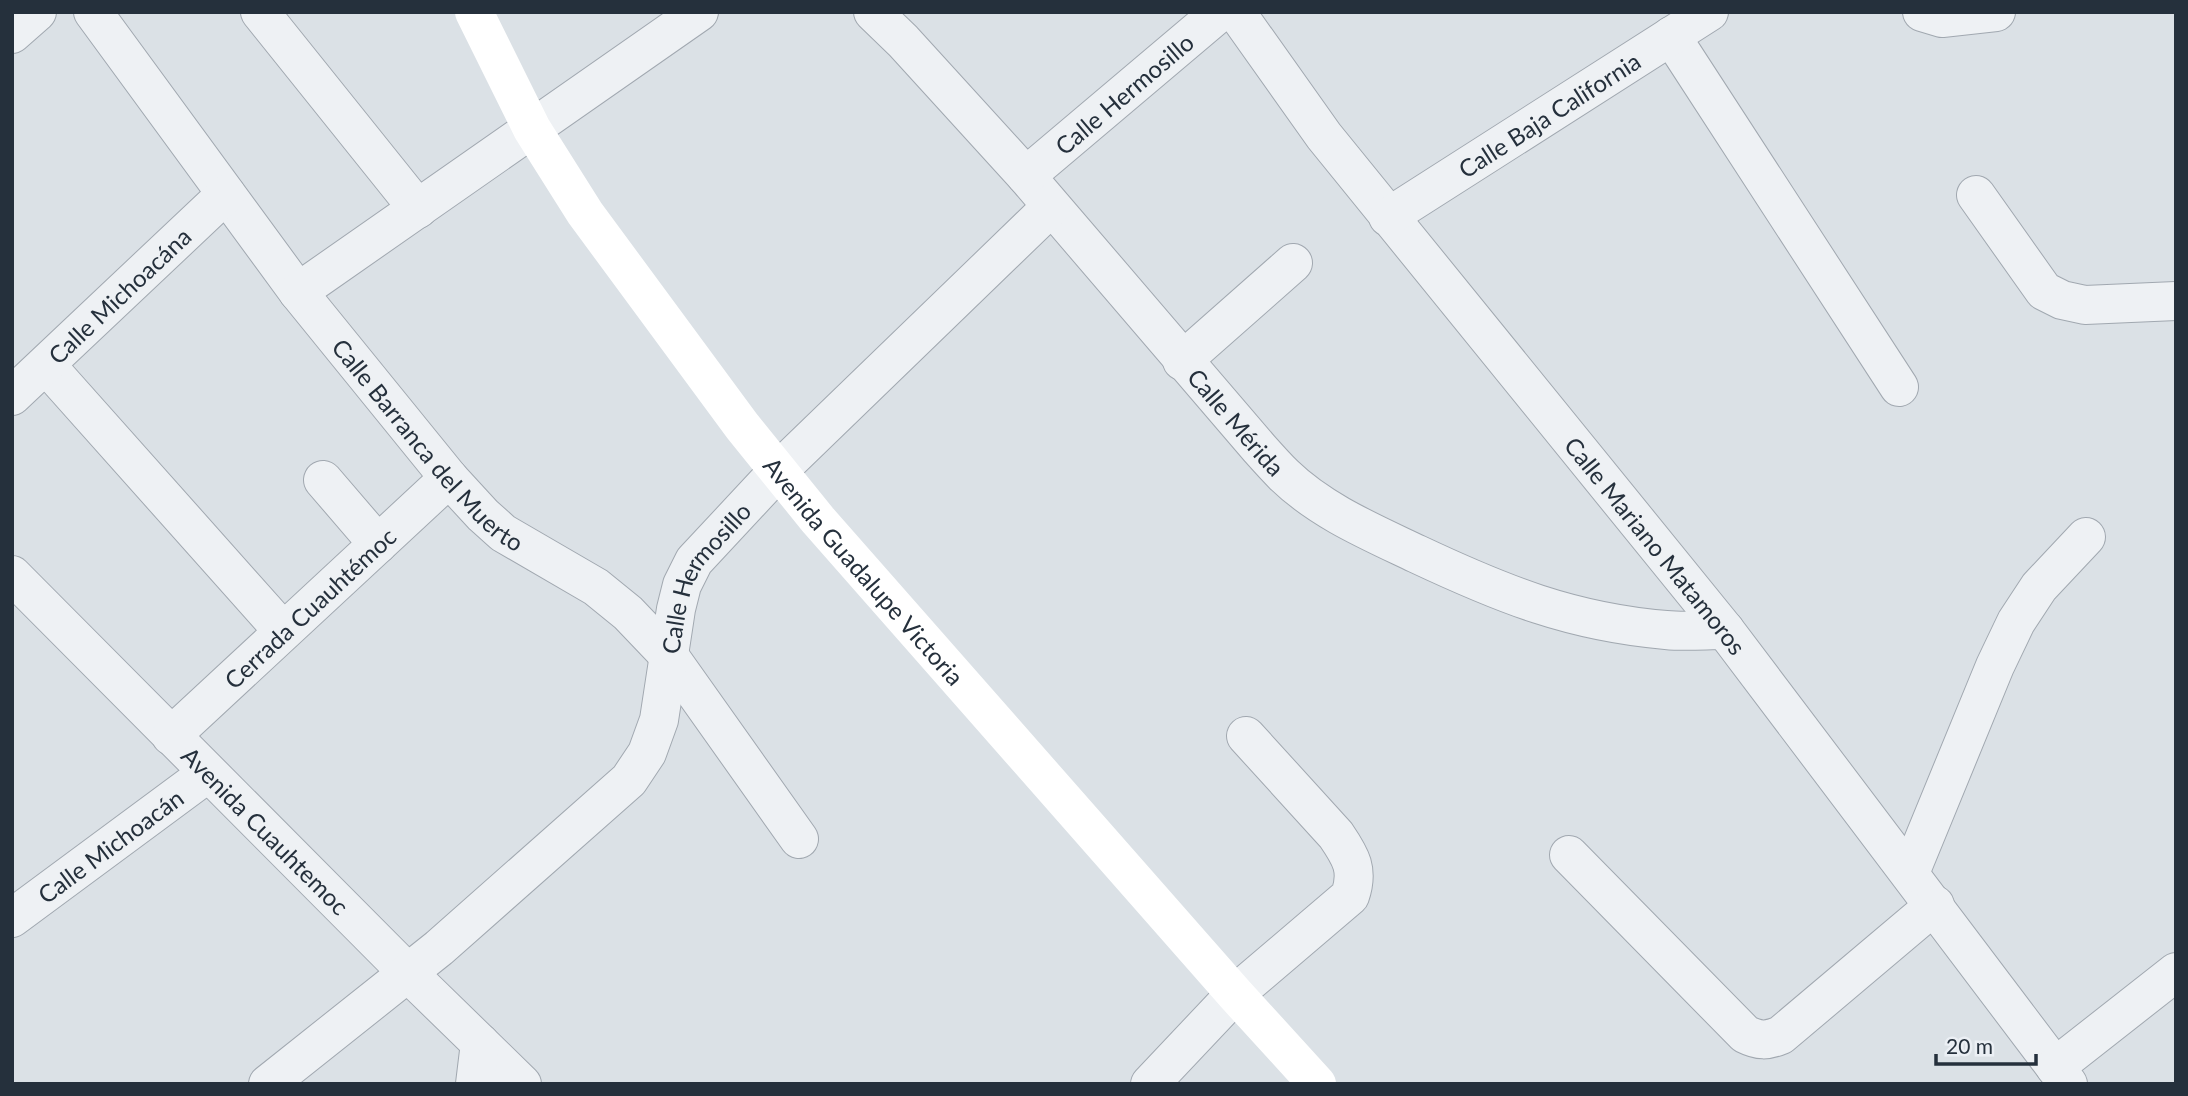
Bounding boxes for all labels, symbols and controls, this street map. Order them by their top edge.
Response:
street label: Calle Hermosillo [1049,27,1199,160]
street label: Calle Baja California [1453,45,1645,183]
street label: Calle Michoacána [42,221,196,369]
street label: Calle Barranca del Muerto [327,332,529,556]
street label: Calle Mérida [1182,362,1291,481]
street label: Calle Mariano Matamoros [1559,431,1753,660]
street label: Avenida Guadalupe Victoria [758,451,970,690]
street label: Calle Hermosillo [655,496,756,656]
street label: Cerrada Cuauhtémoc [218,521,401,694]
street label: Avenida Cuauhtemoc [176,740,355,920]
street label: Calle Michoacán [32,782,188,909]
scale bar [1936,1023,2036,1066]
text: 20 m [1946,1033,1993,1058]

